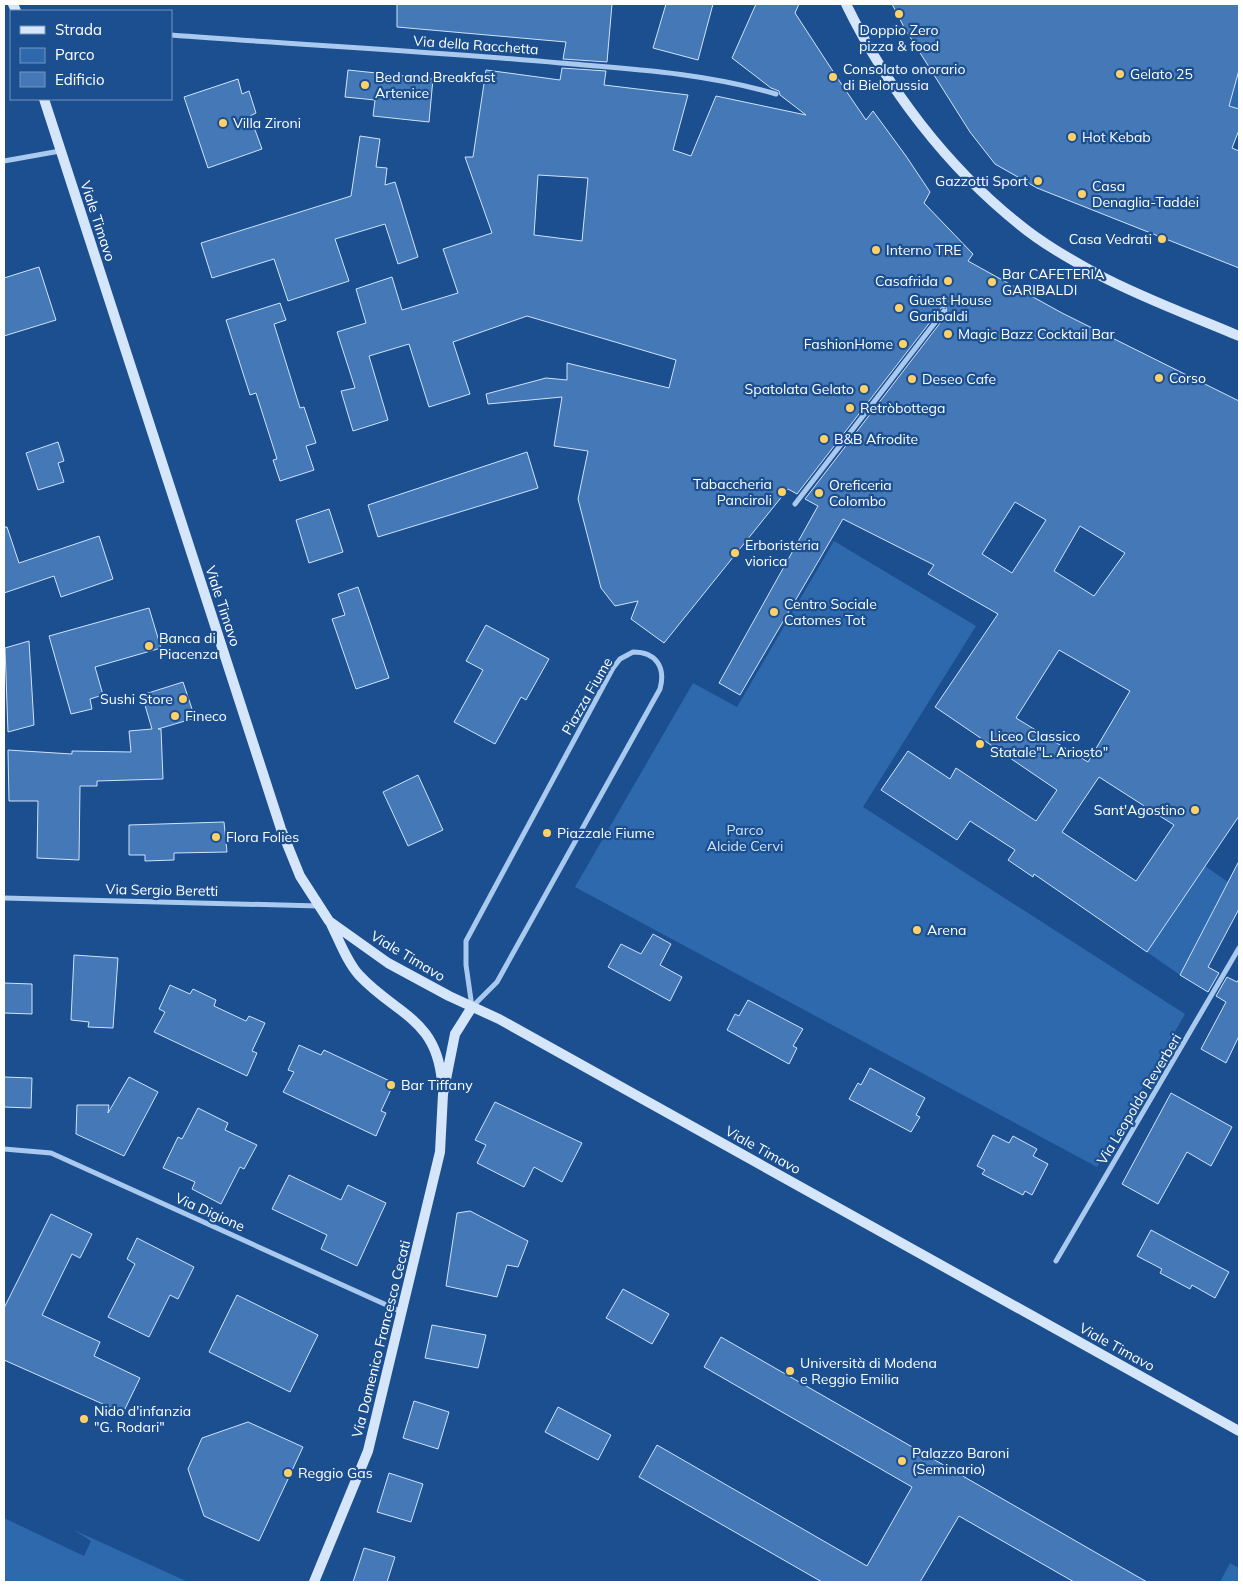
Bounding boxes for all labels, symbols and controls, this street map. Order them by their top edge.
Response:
marker: Doppio Zero pizza & food [893,8,905,20]
legend [10,10,172,100]
text: Strada [55,20,102,39]
place label: Doppio Zero pizza & food [859,21,939,55]
street label: Via della Racchetta [413,32,539,58]
text: Parco [55,45,95,64]
place label: Consolato onorario di Bielorussia [843,60,965,94]
place label: Gelato 25 [1130,65,1193,83]
place label: Bed and Breakfast Artenice [375,68,496,102]
marker: Gelato 25 [1114,68,1126,80]
text: Edificio [55,70,105,89]
marker: Consolato onorario di Bielorussia [827,71,839,83]
marker: Bed and Breakfast Artenice [359,79,371,91]
place label: Villa Zironi [233,114,301,132]
marker: Villa Zironi [217,117,229,129]
place label: Hot Kebab [1082,128,1151,146]
marker: Hot Kebab [1066,131,1078,143]
place label: Gazzotti Sport [935,172,1028,190]
marker: Gazzotti Sport [1032,175,1044,187]
place label: Casa Denaglia-Taddei [1092,177,1199,211]
street label: Viale Timavo [76,178,120,264]
marker: Casa Denaglia-Taddei [1076,188,1088,200]
place label: Casa Vedrati [1069,230,1152,248]
marker: Casa Vedrati [1156,233,1168,245]
place label: Interno TRE [886,241,962,259]
marker: Interno TRE [870,244,882,256]
place label: Bar CAFETERIA GARIBALDI [1002,265,1105,299]
place label: Casafrida [875,272,938,290]
marker: Casafrida [942,275,954,287]
marker: Bar CAFETERIA GARIBALDI [986,276,998,288]
place label: Guest House Garibaldi [909,291,992,325]
marker: Guest House Garibaldi [893,302,905,314]
place label: Magic Bazz Cocktail Bar [958,325,1115,343]
marker: Magic Bazz Cocktail Bar [942,328,954,340]
place label: FashionHome [804,335,893,353]
marker: FashionHome [897,338,909,350]
place label: Corso [1169,369,1206,387]
place label: Deseo Cafe [922,370,996,388]
marker: Corso [1153,372,1165,384]
marker: Deseo Cafe [906,373,918,385]
place label: Spatolata Gelato [745,380,854,398]
marker: Spatolata Gelato [858,383,870,395]
place label: Retròbottega [860,399,945,417]
marker: Retròbottega [844,402,856,414]
place label: B&B Afrodite [834,430,918,448]
marker: B&B Afrodite [818,433,830,445]
place label: Tabaccheria Panciroli [693,475,772,509]
place label: Oreficeria Colombo [829,476,892,510]
marker: Tabaccheria Panciroli [776,486,788,498]
marker: Oreficeria Colombo [813,487,825,499]
place label: Erboristeria viorica [745,536,819,570]
marker: Erboristeria viorica [729,547,741,559]
street label: Viale Timavo [201,563,245,649]
place label: Centro Sociale Catomes Tot [784,595,877,629]
marker: Centro Sociale Catomes Tot [768,606,780,618]
place label: Banca di Piacenza [159,629,218,663]
marker: Banca di Piacenza [143,640,155,652]
street label: Piazza Fiume [558,654,616,738]
place label: Sushi Store [100,690,173,708]
marker: Sushi Store [177,693,189,705]
place label: Fineco [185,707,227,725]
marker: Fineco [169,710,181,722]
place label: Liceo Classico Statale"L. Ariosto" [990,727,1108,761]
marker: Liceo Classico Statale"L. Ariosto" [974,738,986,750]
place label: Sant'Agostino [1094,801,1185,819]
marker: Sant'Agostino [1189,804,1201,816]
park label: Parco Alcide Cervi [707,821,783,855]
place label: Piazzale Fiume [557,824,655,842]
marker: Piazzale Fiume [541,827,553,839]
place label: Flora Folies [226,828,299,846]
marker: Flora Folies [210,831,222,843]
street label: Via Sergio Beretti [106,880,218,900]
place label: Arena [927,921,967,939]
marker: Arena [911,924,923,936]
street label: Viale Timavo [367,927,449,985]
street label: Via Leopoldo Reverberi [1093,1030,1185,1168]
place label: Bar Tiffany [401,1076,473,1094]
marker: Bar Tiffany [385,1079,397,1091]
street label: Viale Timavo [722,1122,804,1178]
street label: Via Digione [172,1189,248,1235]
street label: Via Domenico Francesco Cecati [348,1238,414,1440]
street label: Viale Timavo [1076,1319,1158,1375]
place label: Università di Modena e Reggio Emilia [800,1354,937,1388]
marker: Università di Modena e Reggio Emilia [784,1365,796,1377]
place label: Nido d'infanzia "G. Rodari" [94,1402,191,1436]
marker: Nido d'infanzia "G. Rodari" [78,1413,90,1425]
place label: Palazzo Baroni (Seminario) [912,1444,1009,1478]
marker: Palazzo Baroni (Seminario) [896,1455,908,1467]
place label: Reggio Gas [298,1464,373,1482]
marker: Reggio Gas [282,1467,294,1479]

